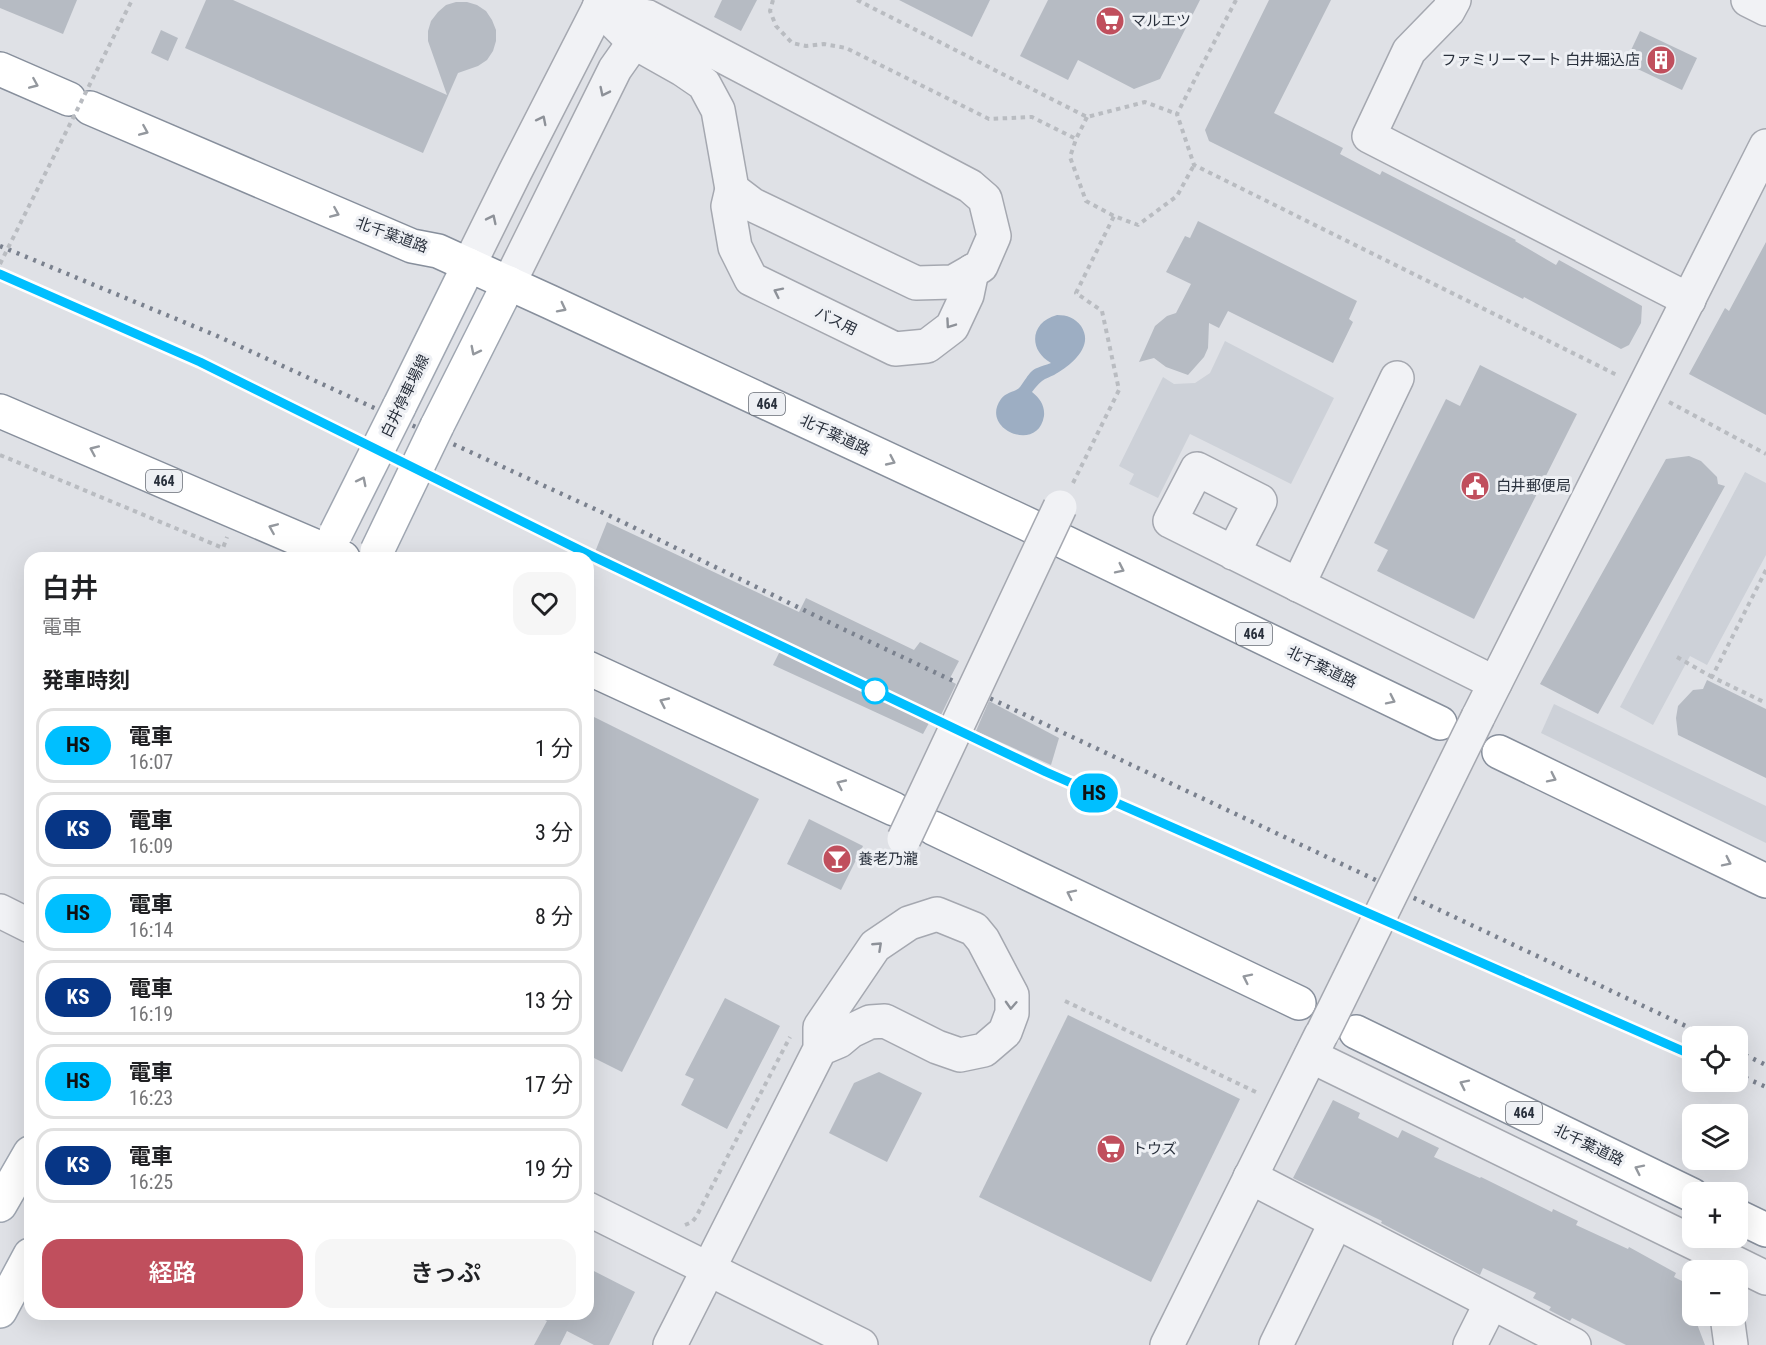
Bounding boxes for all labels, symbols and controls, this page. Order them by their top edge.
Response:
supermarket icon: マルエツ [1094,5,1126,37]
place label: マルエツ [1131,12,1191,30]
building icon: ファミリーマート 白井堀込店 [1645,44,1677,76]
place label: ファミリーマート 白井堀込店 [1442,51,1640,69]
one-way arrow [28,77,39,89]
one-way arrow [599,86,611,97]
one-way arrow [535,115,546,126]
one-way arrow [138,124,149,136]
one-way arrow [329,206,340,218]
street label: 北千葉道路 [354,214,430,256]
one-way arrow [485,214,496,225]
one-way arrow [774,288,784,299]
one-way arrow [555,301,566,312]
street label: バス用 [812,303,860,339]
one-way arrow [946,318,957,329]
one-way arrow [470,345,482,356]
street label: 白井停車場線 [377,352,433,440]
road number: 464 [749,393,785,415]
street label: 北千葉道路 [797,411,873,459]
one-way arrow [90,446,101,458]
one-way arrow [884,454,895,466]
road number: 464 [146,470,182,492]
public building icon: 白井郵便局 [1459,470,1491,502]
one-way arrow [355,477,366,487]
place label: 白井郵便局 [1496,477,1571,495]
one-way arrow [269,523,280,535]
one-way arrow [1114,562,1125,574]
text: 白井 [42,572,98,605]
button: heart [513,572,576,635]
text: 電車 [42,615,82,639]
road number: 464 [1236,623,1272,645]
street label: 北千葉道路 [1284,642,1360,692]
text: 発車時刻 [42,668,130,693]
unlabelled marker [862,678,888,704]
one-way arrow [1384,692,1395,704]
one-way arrow [659,698,670,710]
text: 電車 [129,724,173,749]
text: HS [66,733,90,757]
text: 1 分 [535,736,573,761]
text: 16:07 [129,750,173,774]
one-way arrow [1545,770,1556,782]
line badge: HS [1067,774,1121,812]
one-way arrow [836,780,847,792]
text: HS [1082,781,1106,805]
text: 電車 [129,808,173,833]
text: KS [67,817,89,841]
text: 3 分 [535,820,573,845]
text: 16:09 [129,834,173,858]
bar icon: 養老乃瀧 [821,843,853,875]
place label: 養老乃瀧 [858,850,918,868]
one-way arrow [1721,855,1732,867]
one-way arrow [1066,890,1077,902]
text: 電車 [129,892,173,917]
text: HS [66,901,90,925]
text: 8 分 [535,904,573,929]
text: 16:14 [129,918,173,942]
one-way arrow [872,942,882,953]
one-way arrow [1242,974,1253,986]
text: 電車 [129,976,173,1001]
text: KS [67,985,89,1009]
text: 13 分 [524,988,573,1013]
one-way arrow [1005,1001,1018,1010]
text: 16:19 [129,1002,173,1026]
map controls [1682,1026,1748,1326]
button: locate [1682,1026,1748,1092]
text: 電車 [129,1060,173,1085]
text: HS [66,1069,90,1093]
text: 17 分 [524,1072,573,1097]
one-way arrow [1459,1080,1470,1091]
text: 16:23 [129,1086,173,1110]
road number: 464 [1506,1102,1542,1124]
button: layers [1682,1104,1748,1170]
street label: 北千葉道路 [1551,1120,1627,1170]
supermarket icon: トウズ [1095,1133,1127,1165]
place label: トウズ [1132,1140,1177,1158]
text: 電車 [129,1144,173,1169]
text: KS [67,1153,89,1177]
text: 19 分 [524,1156,573,1181]
one-way arrow [1635,1165,1646,1176]
text: 16:25 [129,1170,173,1194]
button: + [1682,1182,1748,1248]
button: 経路 [42,1239,303,1308]
button: きっぷ [315,1239,576,1308]
button: − [1682,1260,1748,1326]

